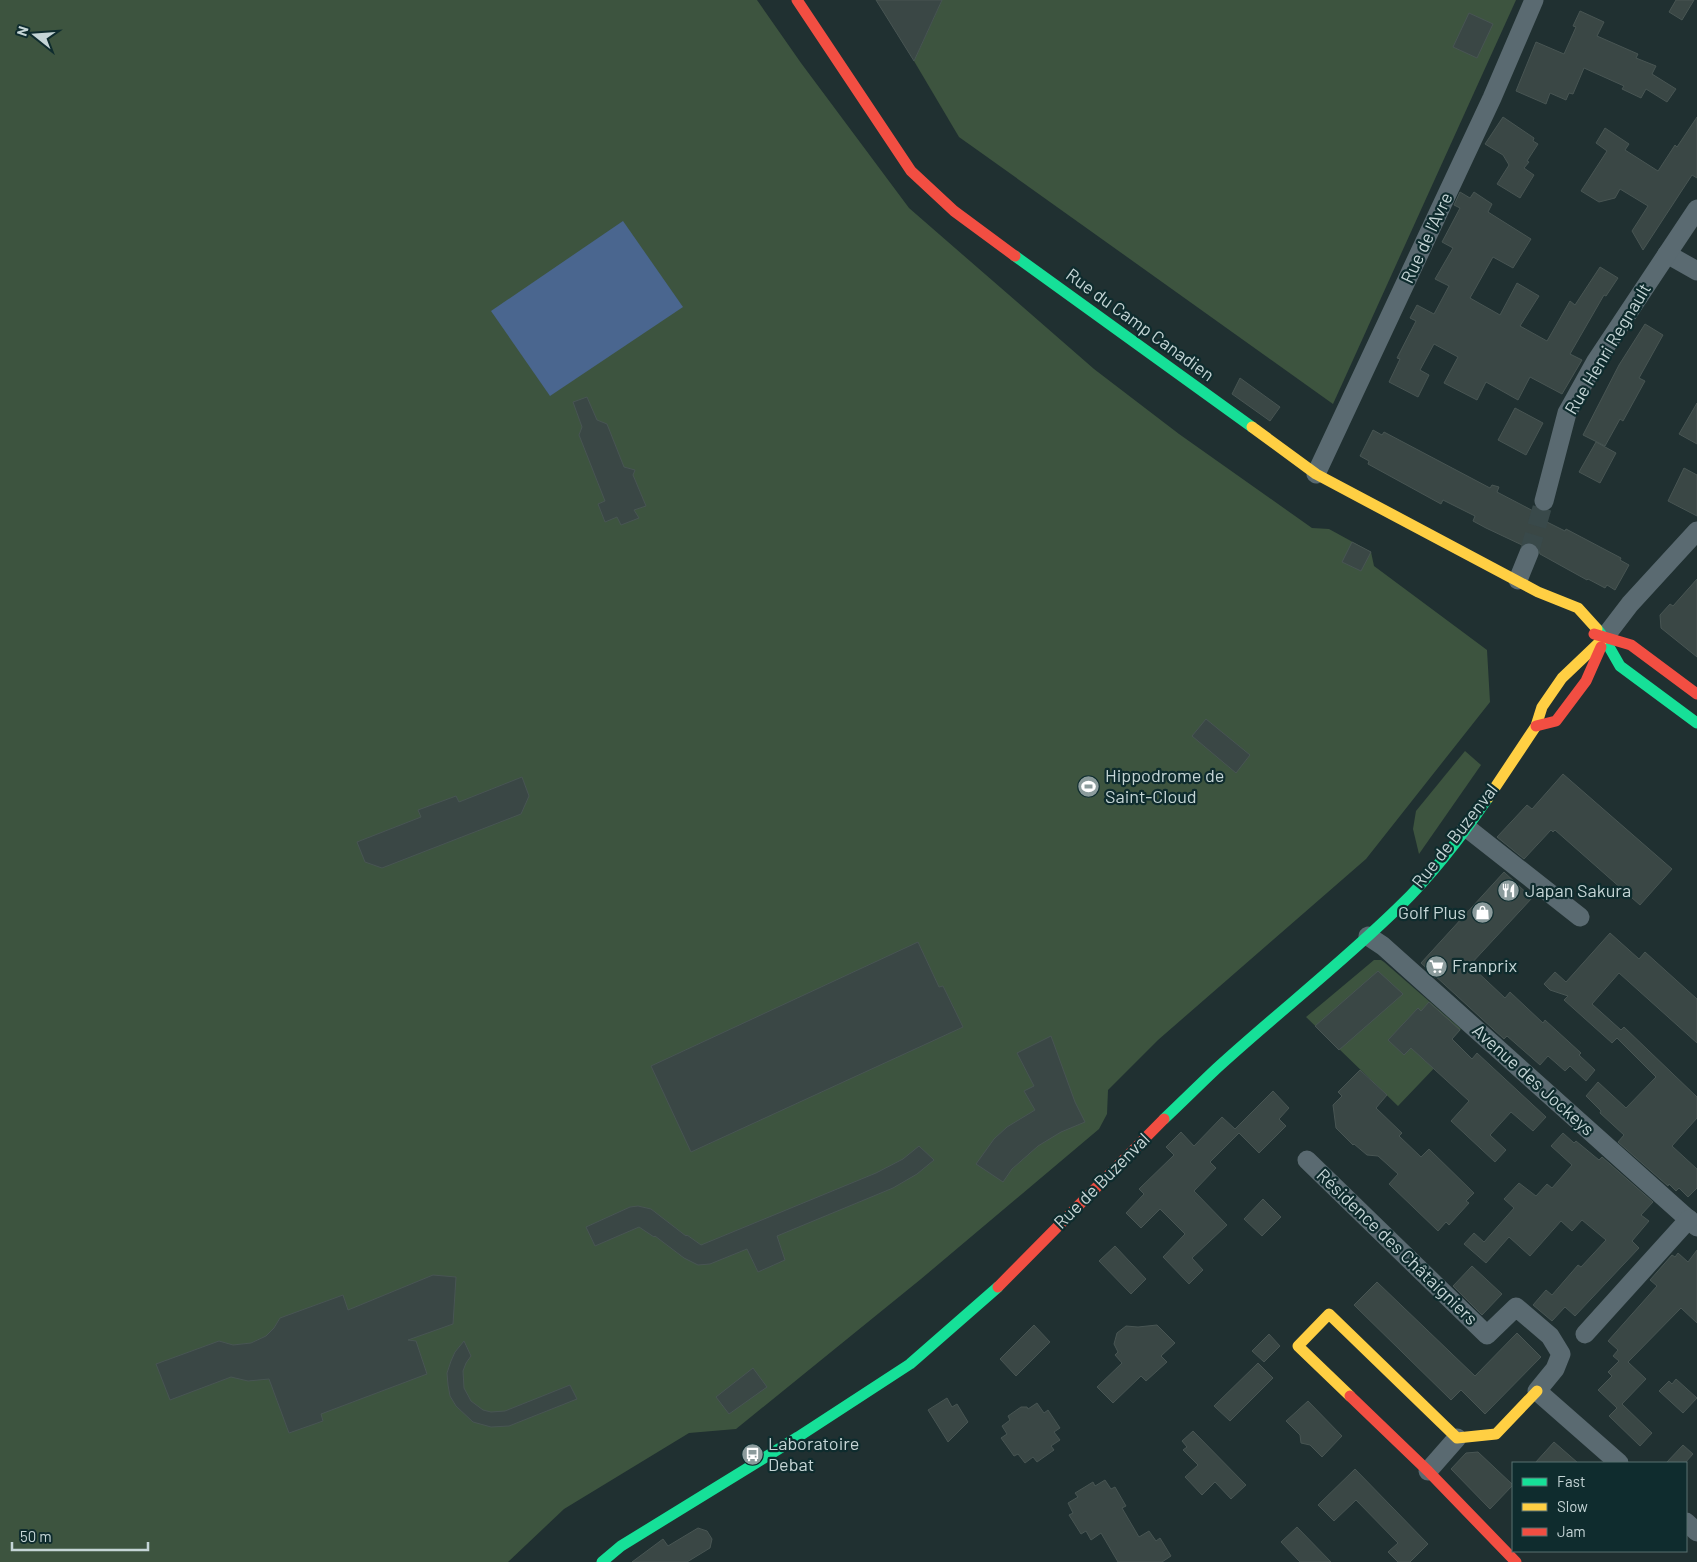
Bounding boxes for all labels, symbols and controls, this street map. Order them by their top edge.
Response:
north arrow [10,10,60,60]
text: N [13,24,32,38]
street label: Rue de l'Avre [1396,189,1457,286]
street label: Rue du Camp Canadien [1062,263,1219,385]
street label: Rue Henri Regnault [1559,279,1655,418]
place label: Hippodrome de Saint-Cloud [1105,764,1224,807]
sports icon: Hippodrome de Saint-Cloud [1077,774,1101,798]
street label: Rue de Buzenval [1407,779,1502,892]
restaurant icon: Japan Sakura [1497,879,1521,903]
place label: Japan Sakura [1525,879,1631,901]
place label: Golf Plus [1398,901,1466,923]
shop icon: Golf Plus [1470,901,1494,925]
supermarket icon: Franprix [1424,954,1448,978]
place label: Franprix [1452,954,1518,976]
street label: Avenue des Jockeys [1468,1019,1599,1140]
street label: Rue de Buzenval [1049,1128,1154,1233]
street label: Résidence des Châtaigniers [1313,1164,1483,1329]
place label: Laboratoire Debat [768,1432,859,1475]
bus stop icon: Laboratoire Debat [740,1442,764,1466]
legend [1512,1462,1687,1552]
text: Fast [1557,1472,1585,1490]
text: Slow [1557,1497,1588,1515]
scale bar [12,1520,149,1552]
text: Jam [1557,1522,1586,1540]
text: 50 m [20,1527,52,1545]

